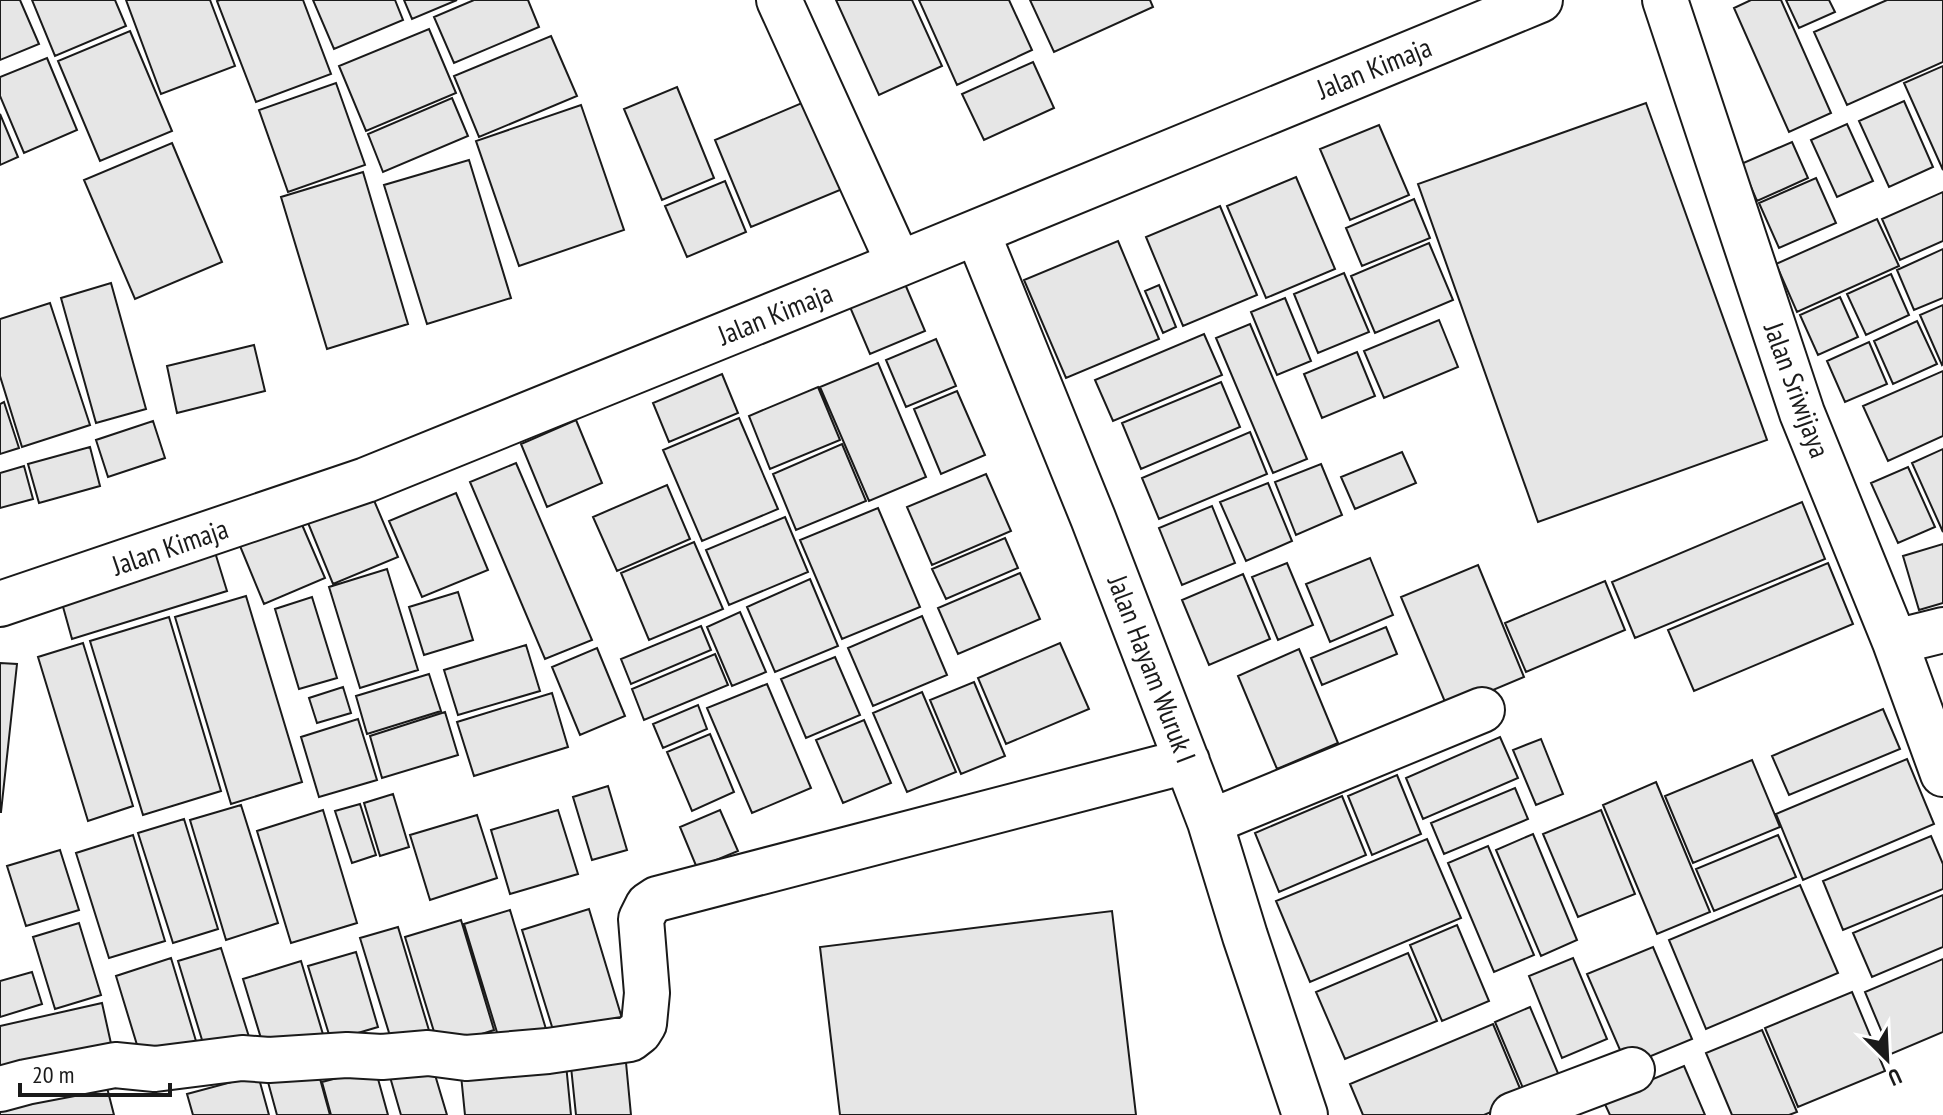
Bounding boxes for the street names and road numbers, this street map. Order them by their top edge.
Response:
street label: Jalan Kimaja [1310,28,1437,108]
street label: Jalan Kimaja [711,274,838,354]
street label: Jalan Sriwijaya [1756,316,1839,462]
street label: Jalan Kimaja [106,509,233,584]
street label: Jalan Hayam Wuruk I [1099,569,1205,768]

